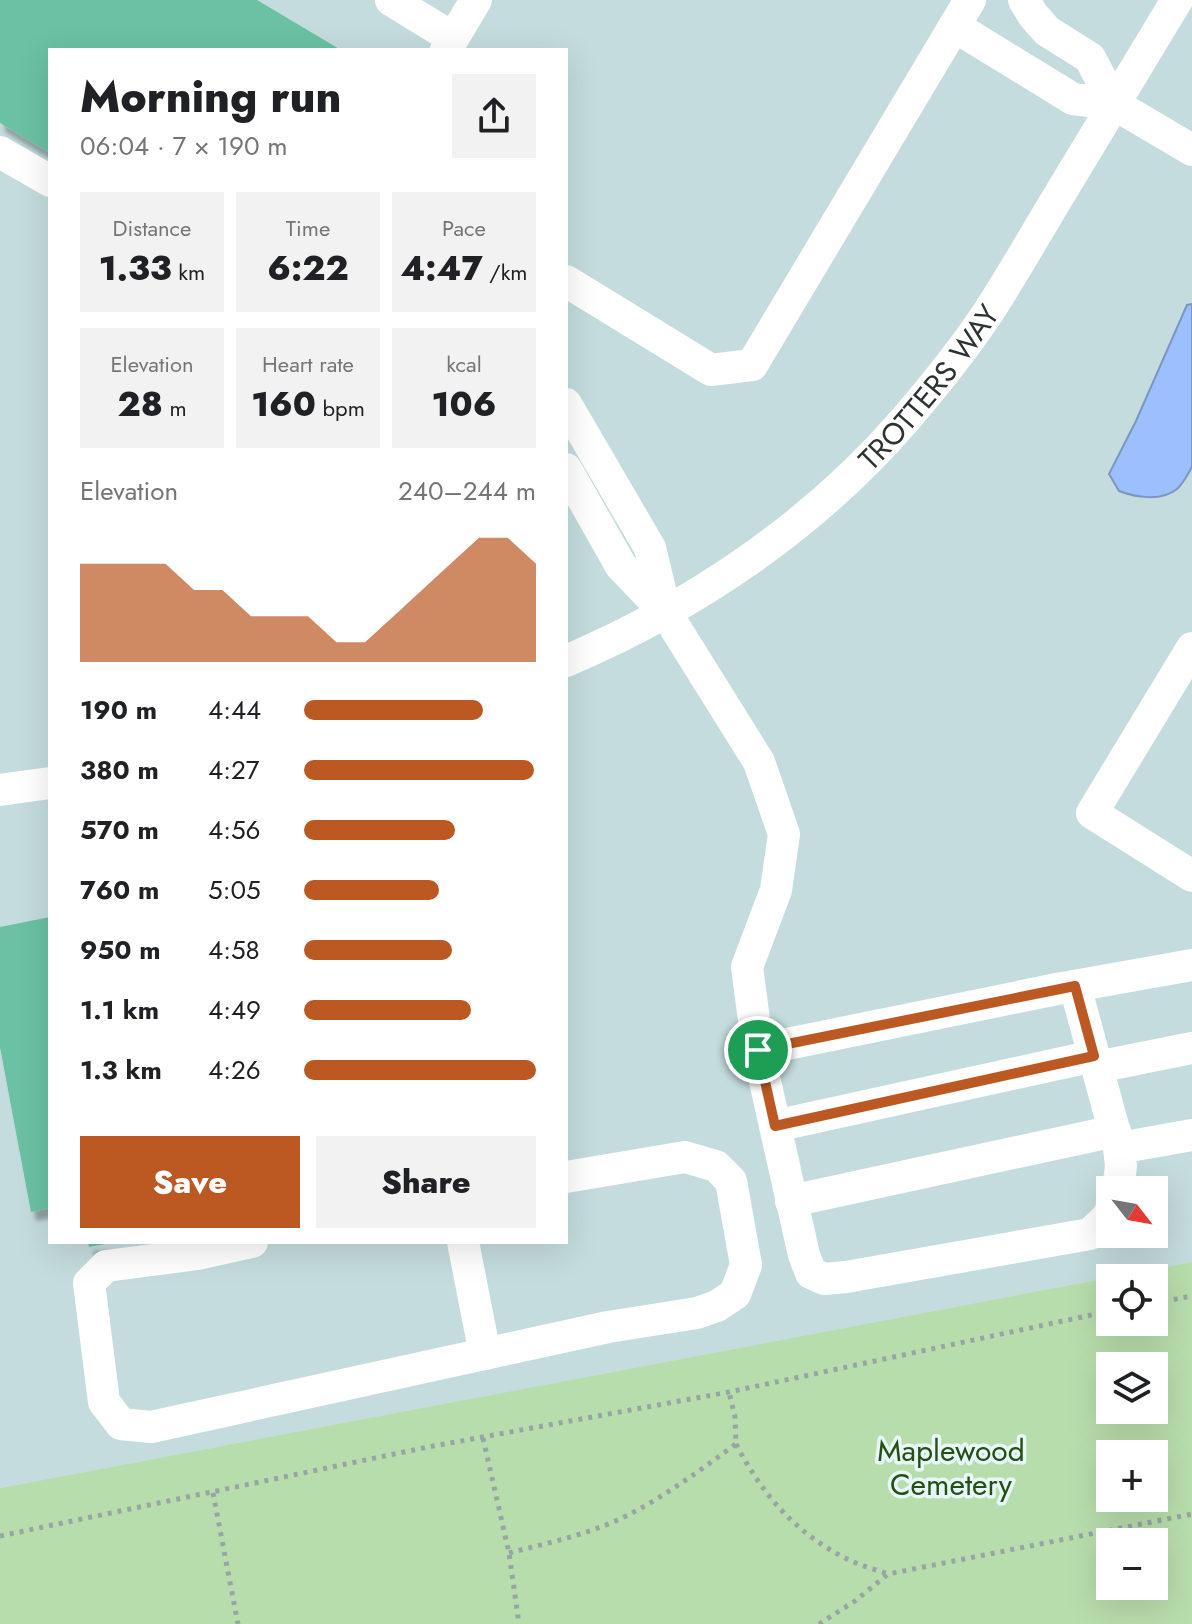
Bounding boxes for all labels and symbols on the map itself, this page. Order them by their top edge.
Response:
street label: TROTTERS WAY [848,296,1009,479]
pin [724,1016,792,1084]
north arrow [1096,1176,1168,1248]
park label: Maplewood Cemetery [877,1429,1025,1506]

